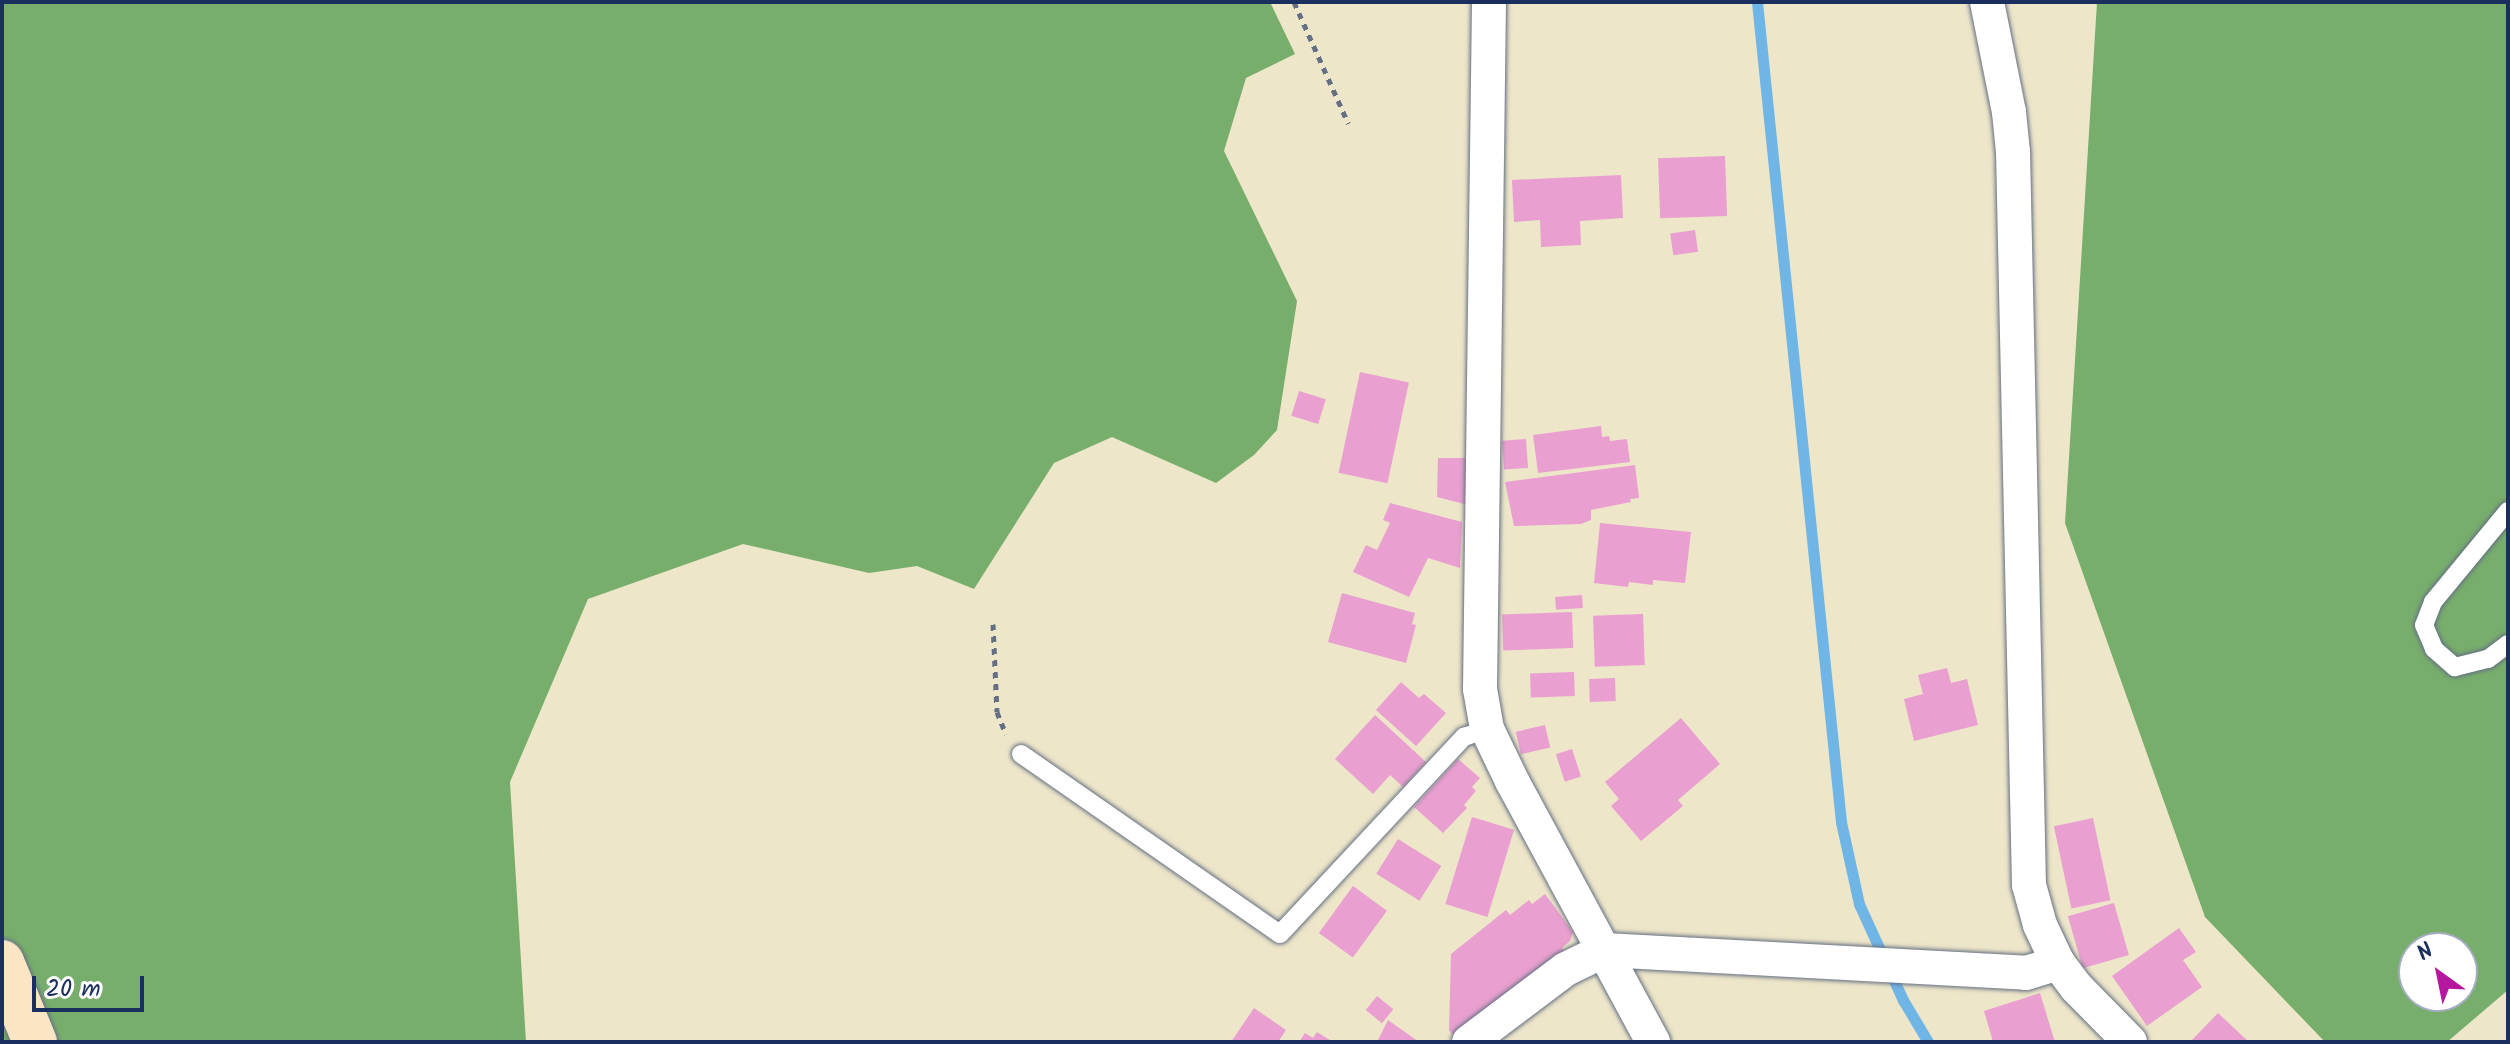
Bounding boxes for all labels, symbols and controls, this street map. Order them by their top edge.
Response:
north arrow [2398,932,2478,1012]
text: N [2410,935,2441,972]
scale bar [36,960,148,1010]
text: 20 m [46,970,101,1009]

